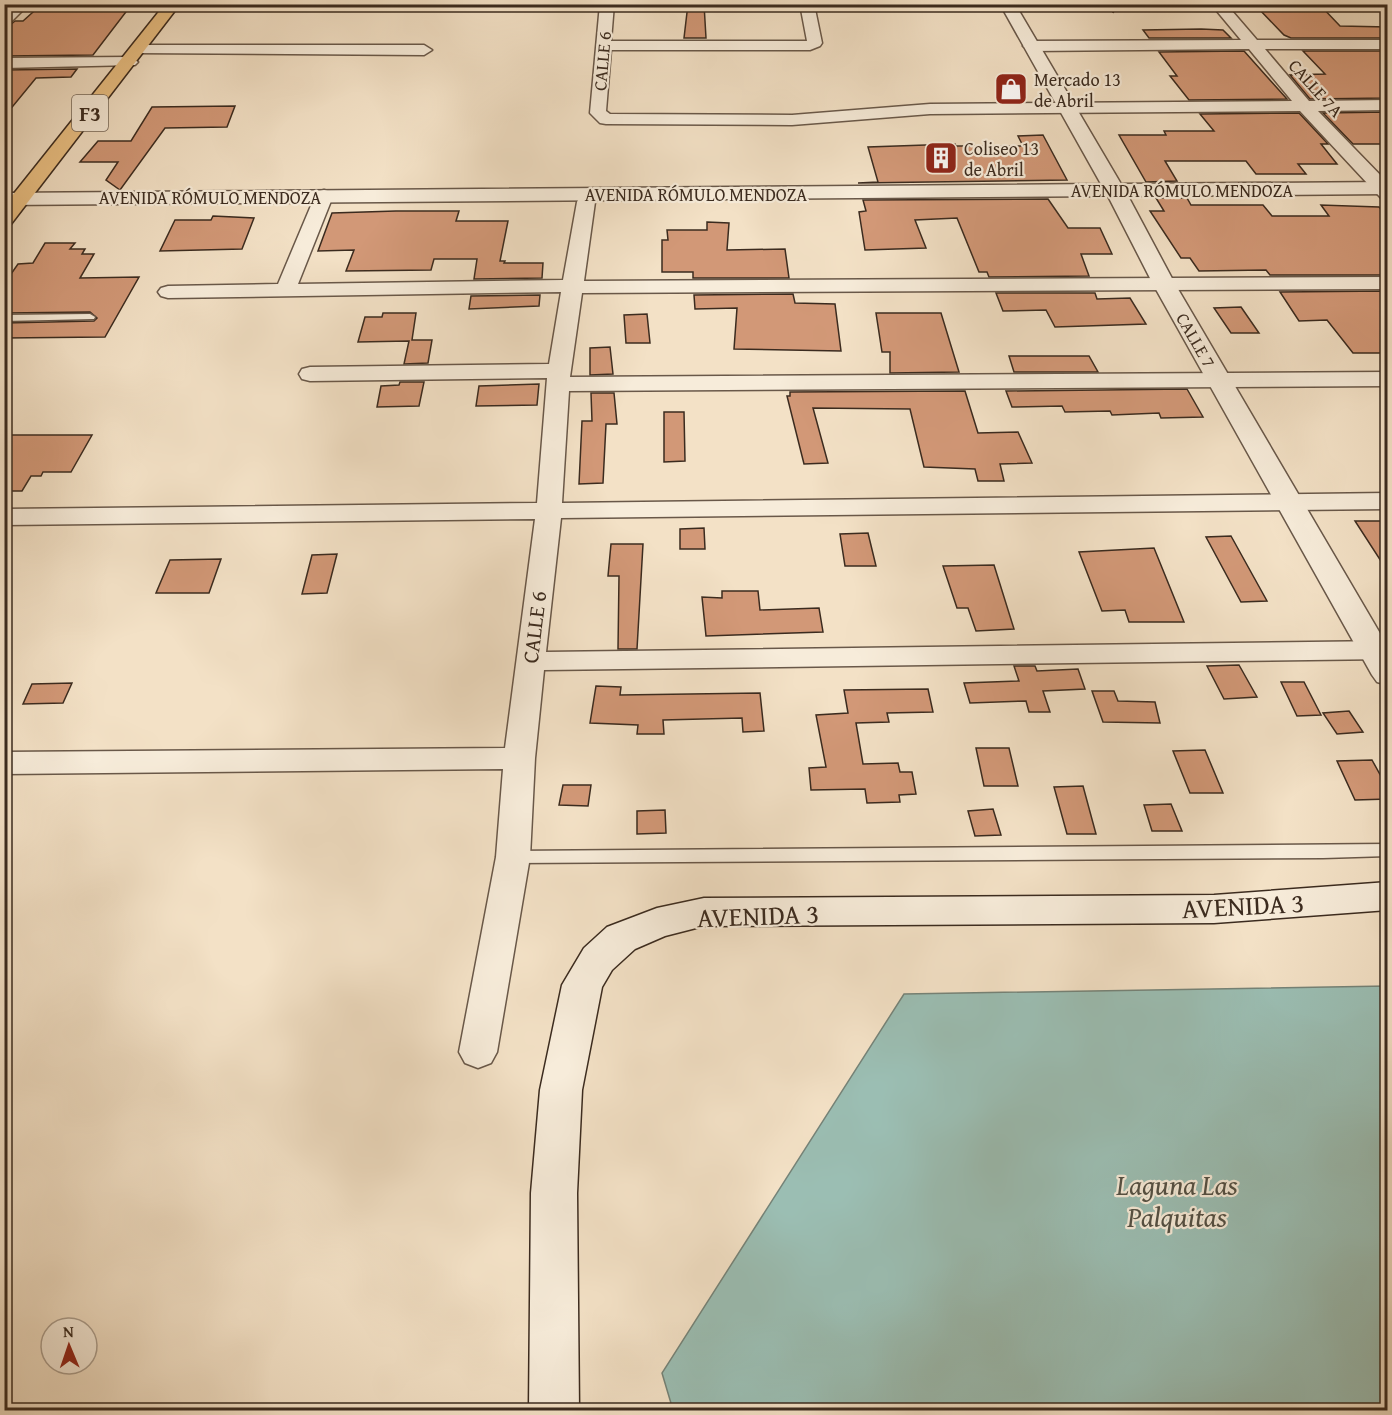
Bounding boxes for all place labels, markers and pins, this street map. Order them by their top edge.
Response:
place label: Mercado 13 de Abril [1034,66,1121,114]
shop icon: Mercado 13 de Abril [993,71,1029,107]
place label: Coliseo 13 de Abril [964,135,1039,183]
building icon: Coliseo 13 de Abril [923,140,959,176]

